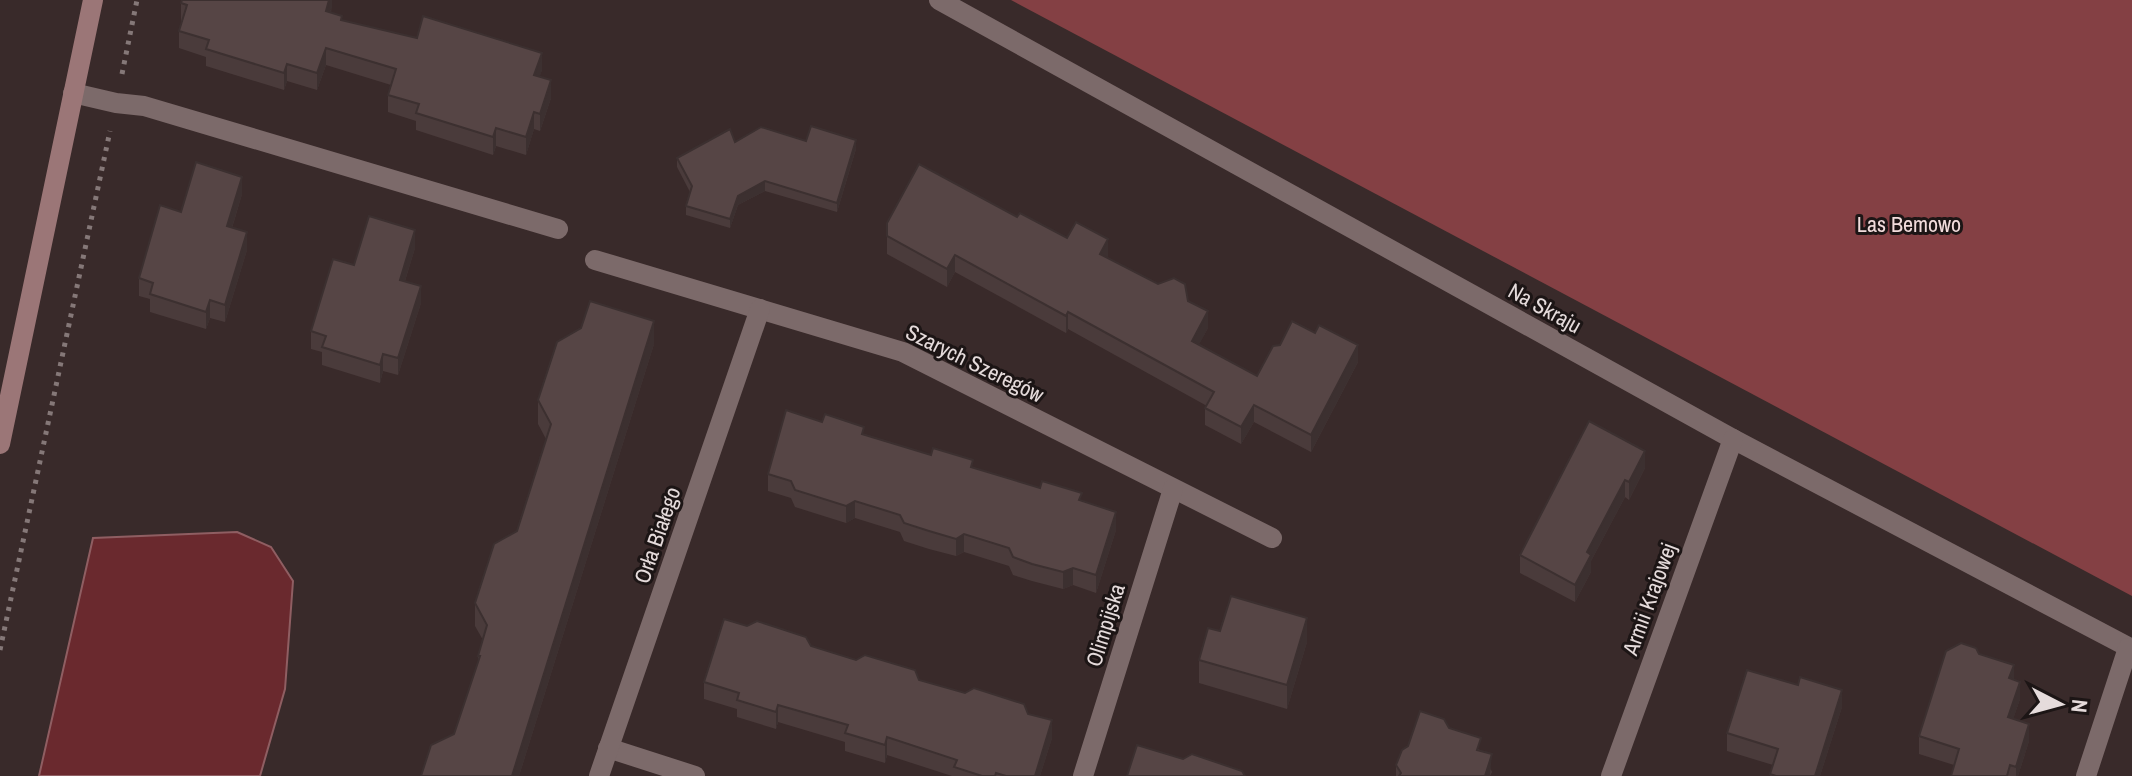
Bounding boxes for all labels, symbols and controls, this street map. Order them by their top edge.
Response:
park label: Las Bemowo [1857,209,1961,239]
street label: Na Skraju [1503,276,1587,340]
street label: Szarych Szeregów [901,317,1049,409]
street label: Orła Białego [626,483,688,587]
street label: Armii Krajowej [1615,539,1683,660]
street label: Olimpijska [1078,580,1132,670]
north arrow [2020,664,2100,744]
text: N [2064,698,2095,714]

